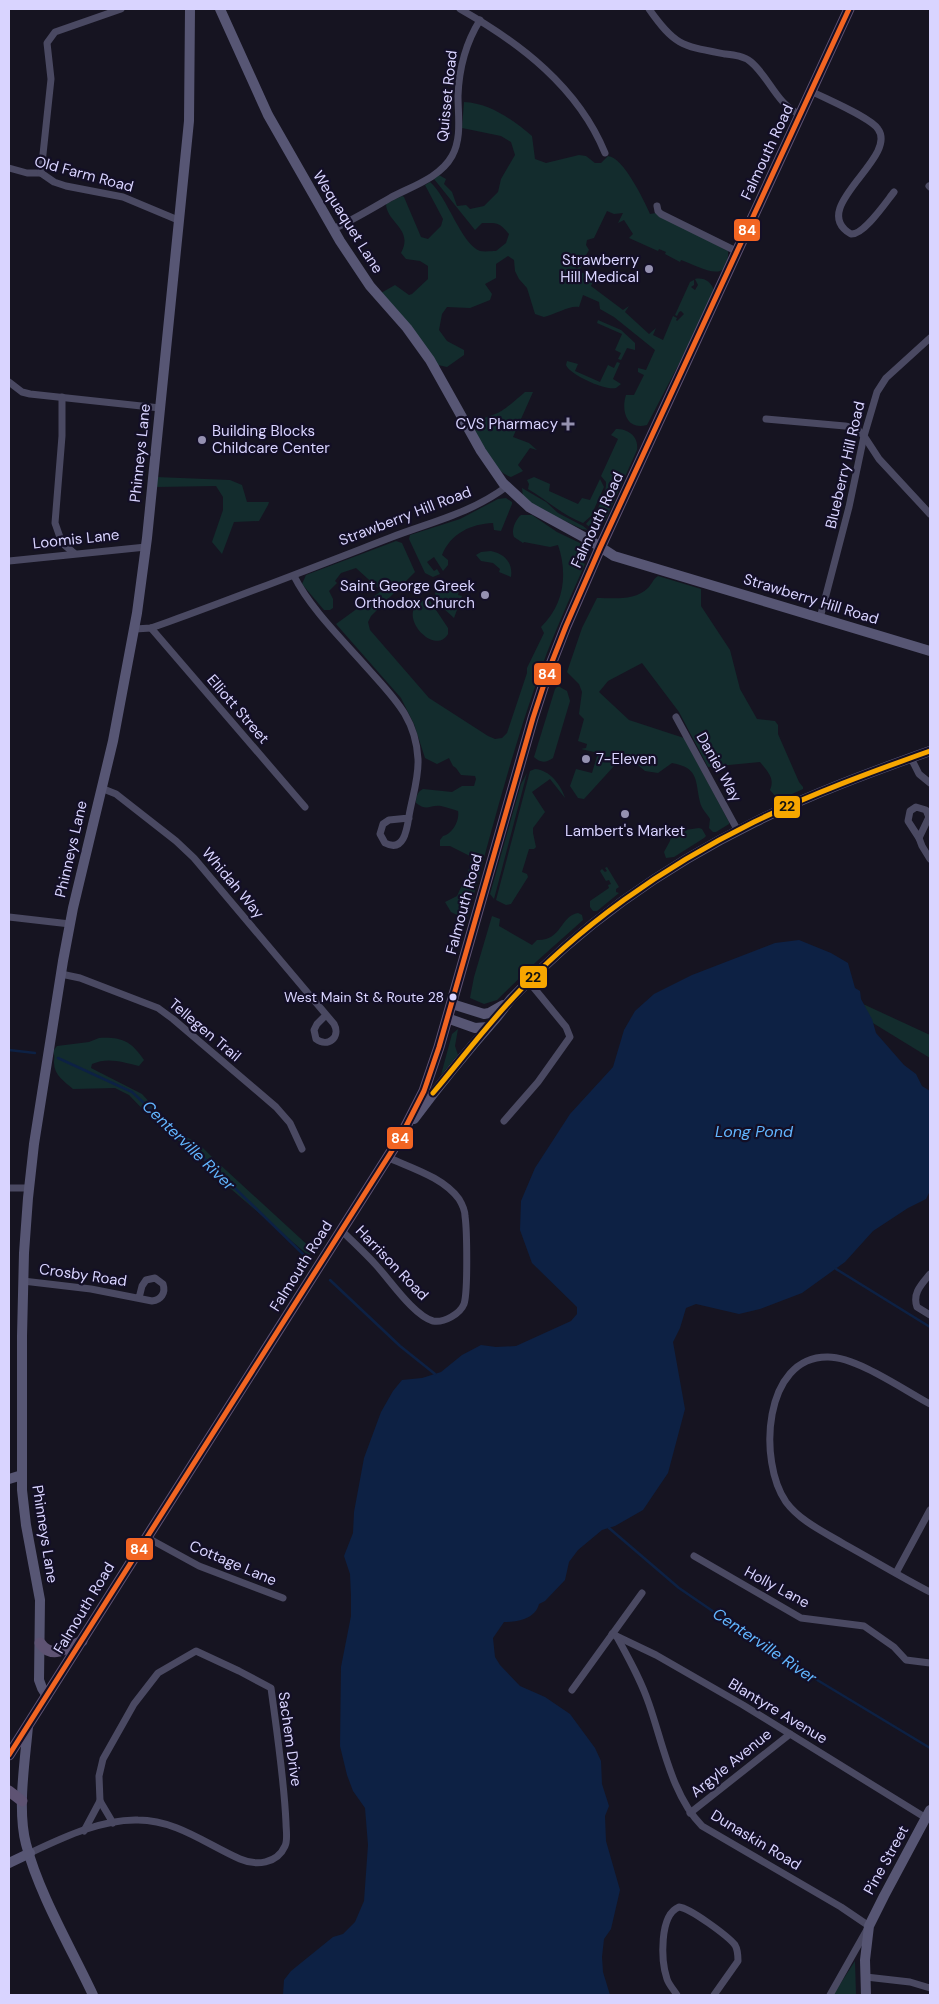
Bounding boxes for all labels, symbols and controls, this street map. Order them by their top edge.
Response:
street label: Quisset Road [432,49,462,143]
street label: Falmouth Road [736,101,798,203]
street label: Old Farm Road [32,151,136,197]
street label: Wequaquet Lane [308,167,388,277]
line badge: 84 [733,218,761,242]
text: 84 [738,221,756,239]
place label: Strawberry Hill Medical [560,250,640,287]
marker: Strawberry Hill Medical [643,263,655,275]
street label: Blueberry Hill Road [821,399,869,531]
street label: Phinneys Lane [125,403,155,503]
place label: CVS Pharmacy [455,414,559,434]
marker: CVS Pharmacy [562,418,574,430]
place label: Building Blocks Childcare Center [212,421,330,458]
marker: Building Blocks Childcare Center [196,434,208,446]
street label: Falmouth Road [566,469,628,571]
street label: Strawberry Hill Road [336,482,474,550]
street label: Loomis Lane [32,525,120,553]
street label: Strawberry Hill Road [741,569,881,629]
place label: Saint George Greek Orthodox Church [340,576,475,613]
marker: Saint George Greek Orthodox Church [479,589,491,601]
line badge: 84 [533,662,562,686]
text: 84 [538,665,556,683]
street label: Elliott Street [202,670,274,748]
street label: Daniel Way [692,729,747,806]
place label: 7-Eleven [596,749,656,769]
marker: 7-Eleven [580,753,592,765]
line badge: 22 [773,795,801,819]
text: 22 [779,797,795,815]
street label: Phinneys Lane [50,799,92,899]
marker: Lambert's Market [619,808,631,820]
place label: Lambert's Market [565,821,685,841]
street label: Whidah Way [197,843,269,923]
street label: Falmouth Road [441,852,487,956]
line badge: 22 [519,965,548,989]
text: 22 [525,968,541,986]
place label: West Main St & Route 28 [284,988,444,1006]
marker: West Main St & Route 28 [448,992,458,1002]
street label: Tellegen Trail [165,994,245,1066]
water label: Centerville River [138,1096,240,1196]
water label: Long Pond [715,1121,794,1142]
line badge: 84 [386,1126,414,1150]
text: 84 [391,1129,409,1147]
street label: Falmouth Road [265,1217,337,1315]
street label: Harrison Road [351,1221,433,1305]
street label: Crosby Road [38,1259,128,1291]
street label: Phinneys Lane [27,1484,63,1584]
street label: Cottage Lane [186,1536,280,1590]
line badge: 84 [125,1537,154,1561]
text: 84 [130,1540,148,1558]
street label: Falmouth Road [49,1559,119,1657]
street label: Holly Lane [741,1561,813,1613]
water label: Centerville River [709,1603,822,1689]
street label: Blantyre Avenue [725,1674,831,1748]
street label: Sachem Drive [273,1690,307,1788]
street label: Argyle Avenue [686,1724,776,1802]
street label: Dunaskin Road [707,1805,805,1875]
street label: Pine Street [859,1822,913,1898]

